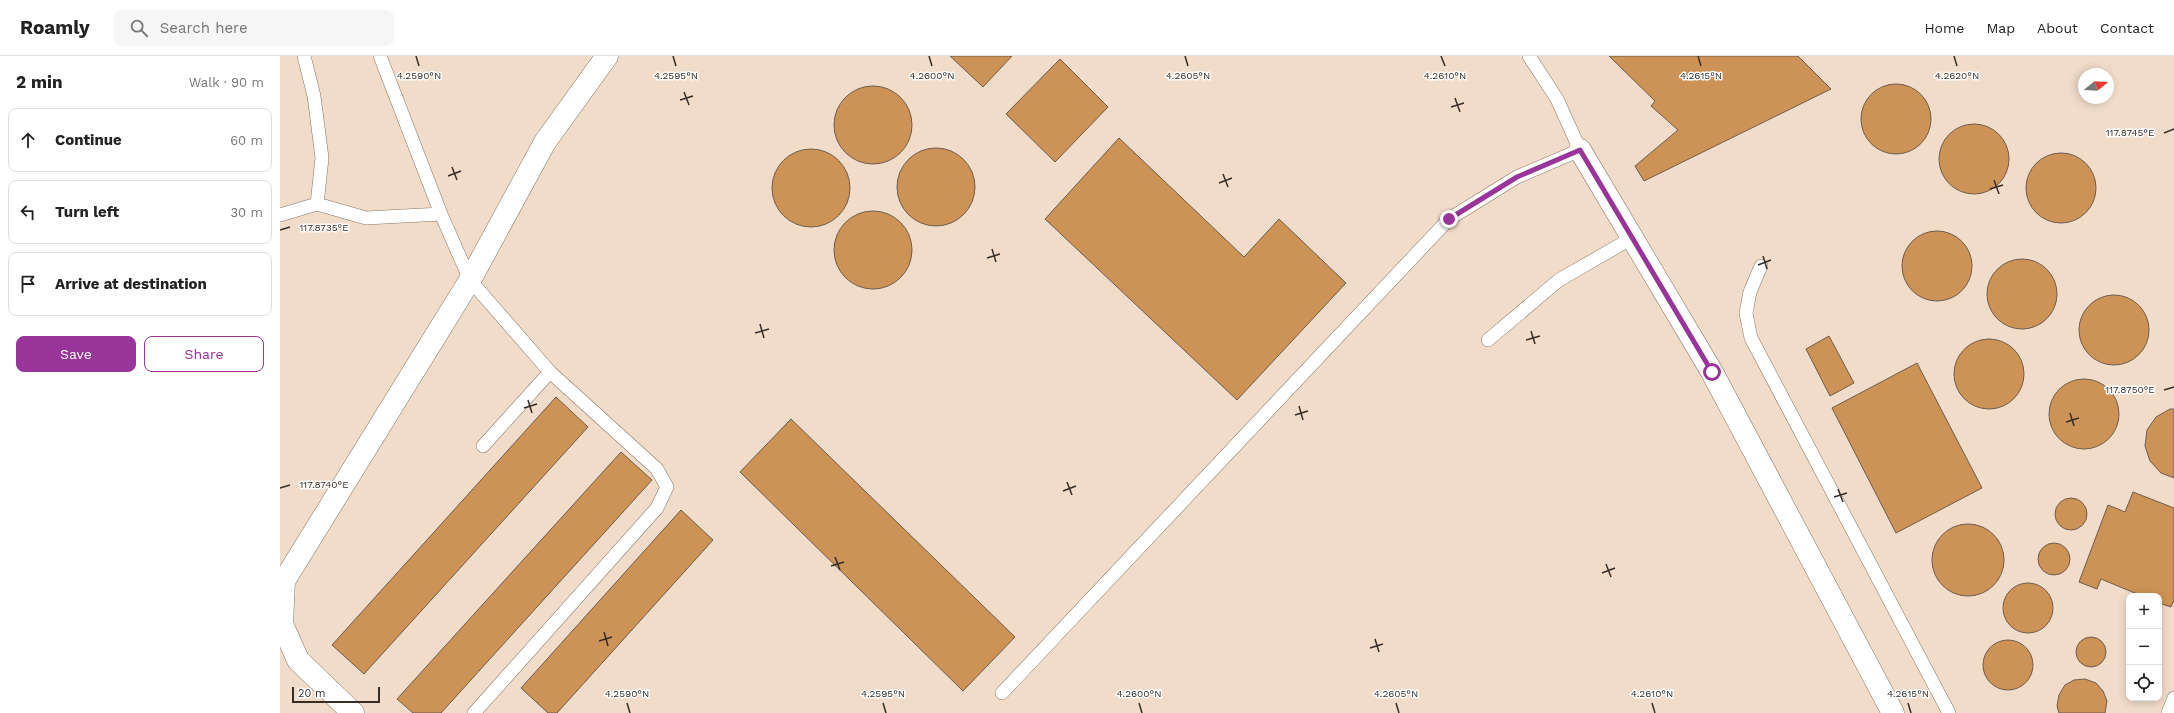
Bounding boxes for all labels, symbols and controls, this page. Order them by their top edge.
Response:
search box [114,10,394,46]
text: Roamly [20,16,90,39]
icon: search [128,17,150,39]
text: Search here [160,19,248,37]
text: Home [1924,20,1964,36]
text: Map [1986,20,2015,36]
text: About [2037,20,2078,36]
text: Contact [2100,20,2154,36]
north arrow [2078,68,2114,104]
text: 4.2590°N [397,70,441,81]
text: 4.2595°N [654,70,698,81]
text: 4.2600°N [910,70,954,81]
text: 4.2605°N [1166,70,1210,81]
text: 4.2610°N [1424,70,1466,81]
text: 4.2615°N [1680,70,1722,81]
text: 4.2620°N [1935,70,1979,81]
text: 2 min [16,72,62,92]
text: Walk · 90 m [189,75,264,90]
text: 117.8745°E [2106,127,2154,138]
icon: ahead [17,129,39,151]
text: Continue [55,131,122,149]
text: 60 m [230,133,263,148]
icon: left [17,201,39,223]
text: Turn left [55,203,119,221]
text: 30 m [231,205,263,220]
route end [1440,210,1458,228]
text: 117.8735°E [299,222,349,233]
icon: arrive [17,273,39,295]
text: Arrive at destination [55,275,207,293]
button: Save [16,336,136,372]
button: Share [144,336,264,372]
route start [1703,363,1721,381]
text: 117.8750°E [2105,384,2155,395]
text: 117.8740°E [299,479,349,490]
map controls [2126,593,2162,701]
button: + [2126,593,2162,629]
button: − [2126,629,2162,665]
button: locate [2126,665,2162,701]
scale bar [292,685,380,704]
text: 20 m [298,687,326,700]
text: 4.2590°N [605,688,649,699]
text: 4.2595°N [861,688,905,699]
text: 4.2600°N [1117,688,1161,699]
text: 4.2605°N [1374,688,1418,699]
text: 4.2610°N [1631,688,1673,699]
text: 4.2615°N [1887,688,1929,699]

